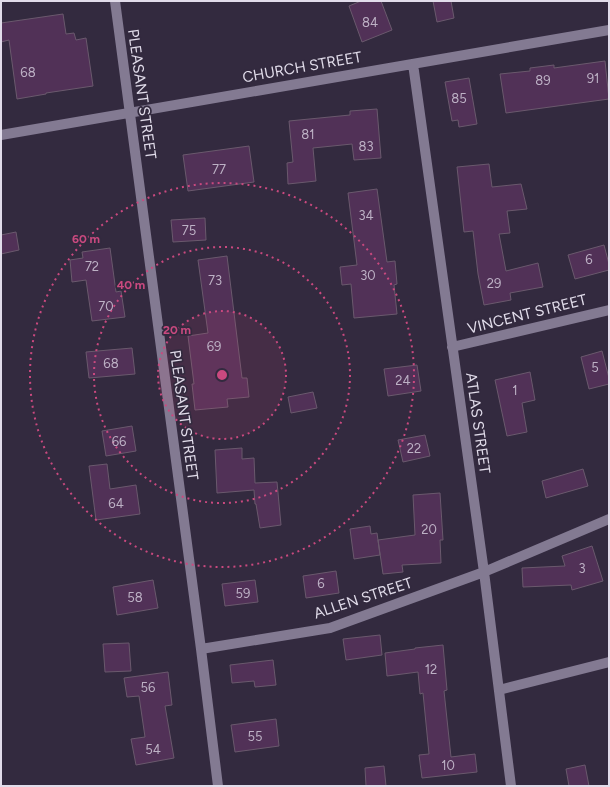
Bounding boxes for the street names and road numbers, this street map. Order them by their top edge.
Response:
street label: PLEASANT STREET [124,28,160,161]
street label: CHURCH STREET [241,48,364,86]
street label: VINCENT STREET [465,290,589,338]
street label: PLEASANT STREET [166,349,202,482]
street label: ATLAS STREET [462,371,494,475]
street label: ALLEN STREET [311,573,415,622]

